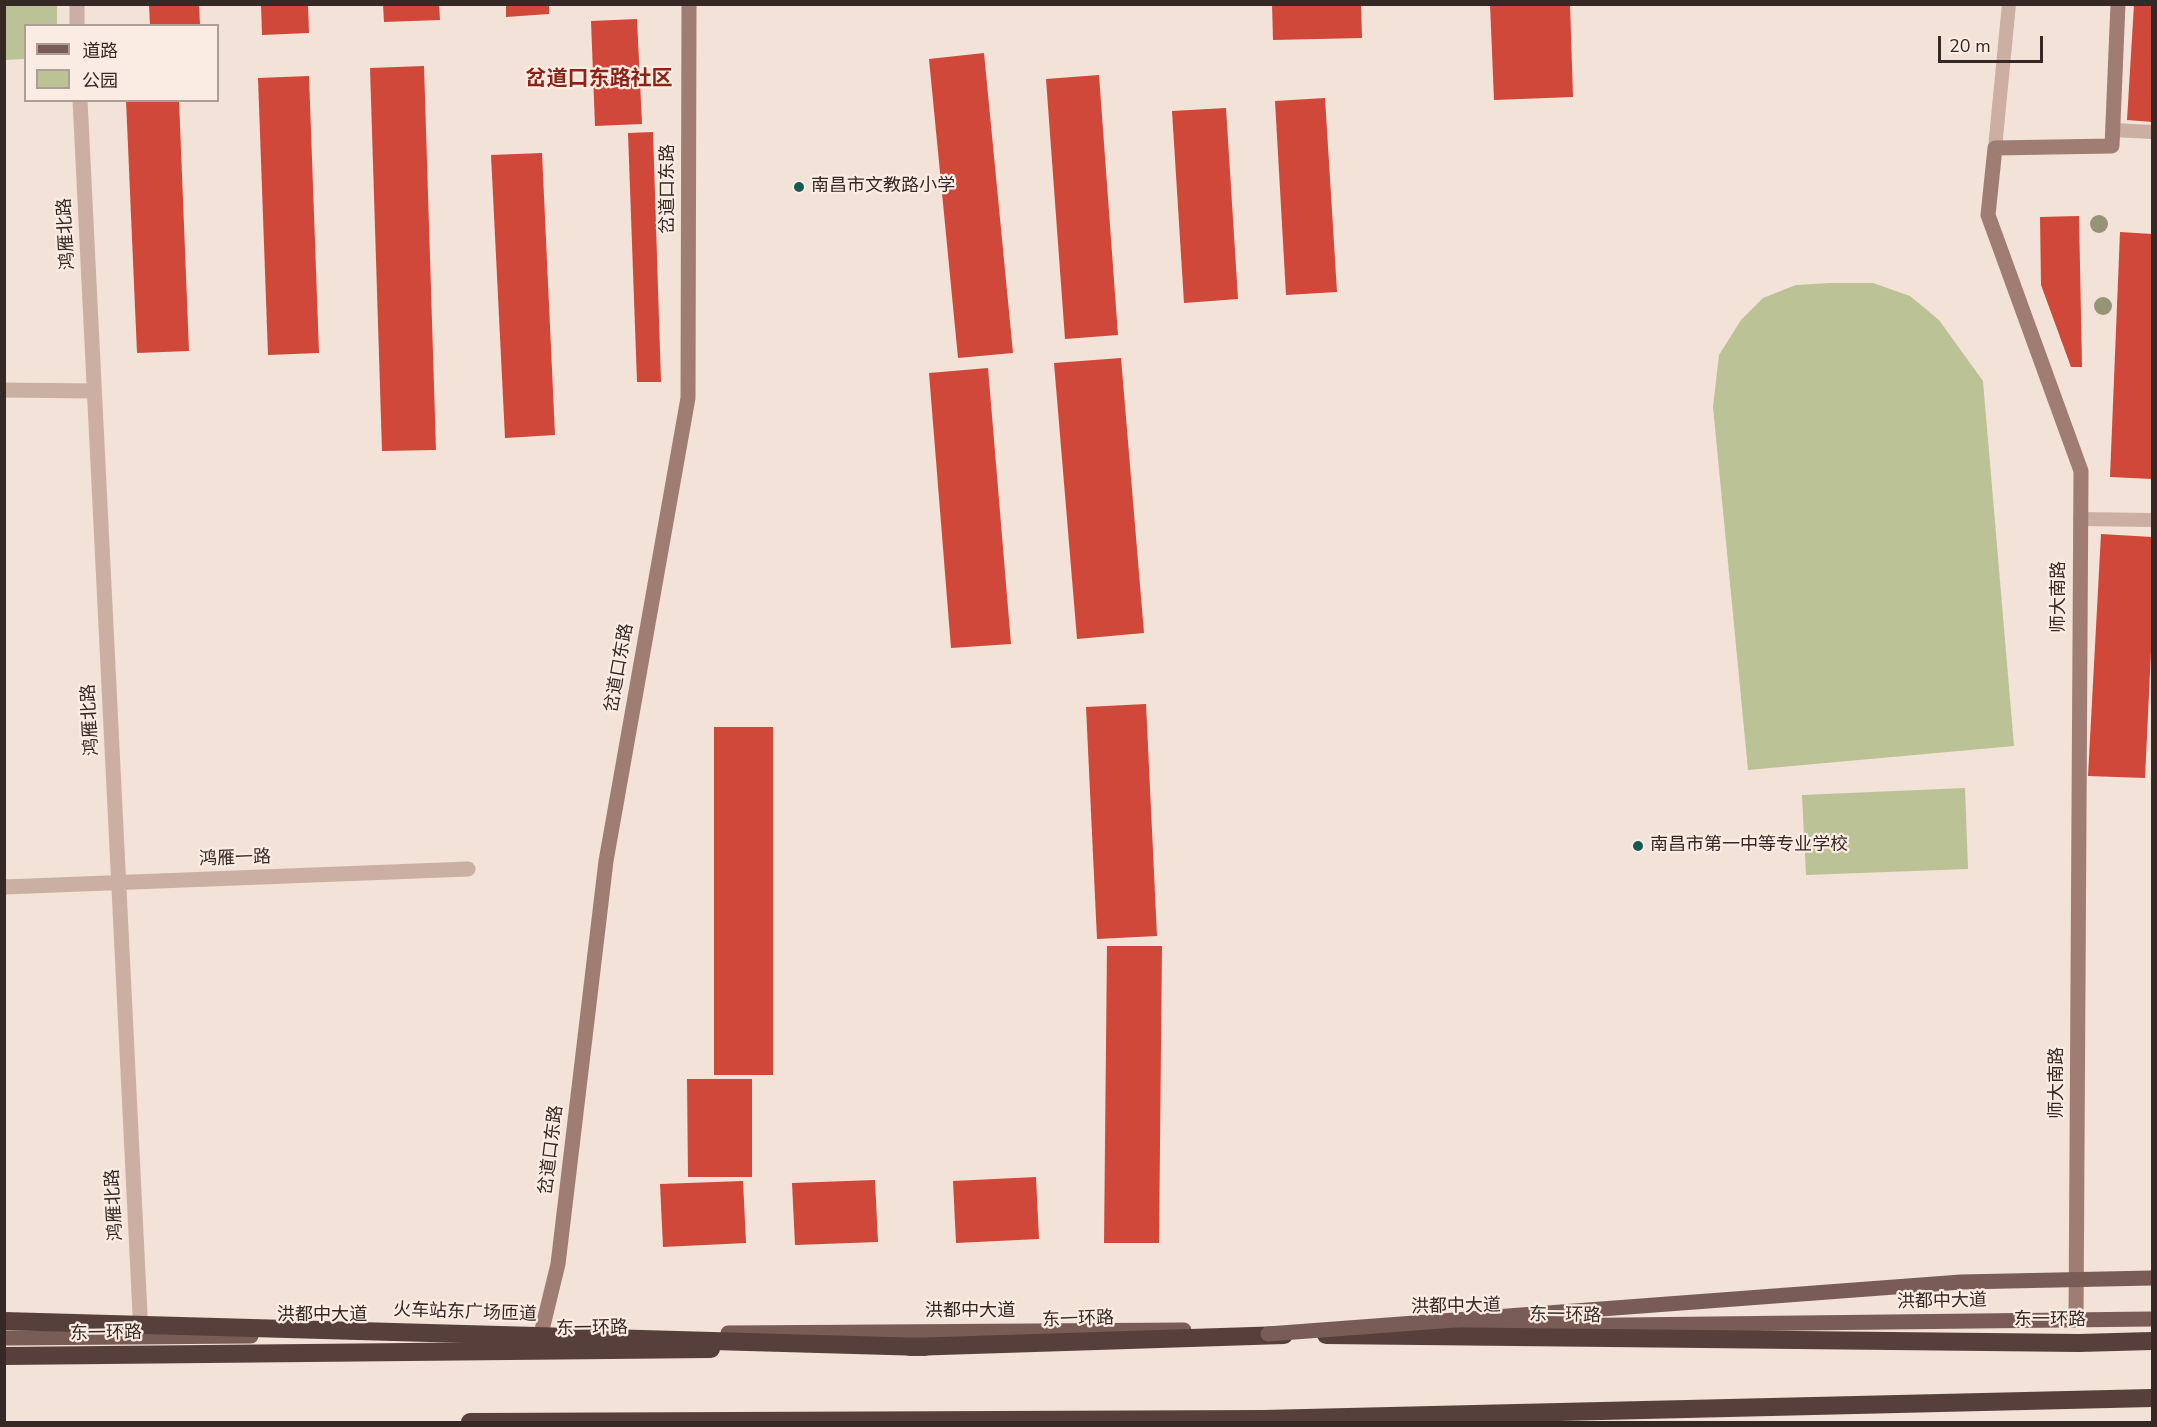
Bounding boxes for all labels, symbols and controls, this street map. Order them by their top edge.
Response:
legend [24,24,219,102]
scale bar [1941,24,2046,62]
text: 20 m [1949,34,1991,58]
text: 道路 [82,39,118,63]
district label: 岔道口东路社区 [526,67,672,93]
text: 公园 [82,69,118,93]
street label: 岔道口东路 [658,144,680,234]
place label: 南昌市文教路小学 [811,176,955,198]
marker: 南昌市文教路小学 [792,180,806,194]
street label: 鸿雁北路 [54,197,80,271]
street label: 师大南路 [2049,561,2071,633]
street label: 岔道口东路 [602,622,638,714]
street label: 鸿雁北路 [78,683,104,757]
place label: 南昌市第一中等专业学校 [1650,835,1848,857]
marker: 南昌市第一中等专业学校 [1631,839,1645,853]
street label: 鸿雁一路 [199,847,271,871]
street label: 师大南路 [2047,1047,2069,1119]
street label: 岔道口东路 [536,1104,568,1196]
street label: 鸿雁北路 [102,1168,128,1242]
street label: 洪都中大道 [1897,1290,1987,1314]
street label: 洪都中大道 [1411,1295,1501,1319]
street label: 火车站东广场匝道 [393,1300,537,1326]
street label: 洪都中大道 [925,1301,1015,1323]
street label: 洪都中大道 [277,1305,367,1327]
street label: 东一环路 [1529,1305,1601,1327]
street label: 东一环路 [1042,1308,1114,1332]
street label: 东一环路 [2014,1310,2086,1332]
street label: 东一环路 [556,1318,628,1340]
street label: 东一环路 [70,1323,142,1345]

